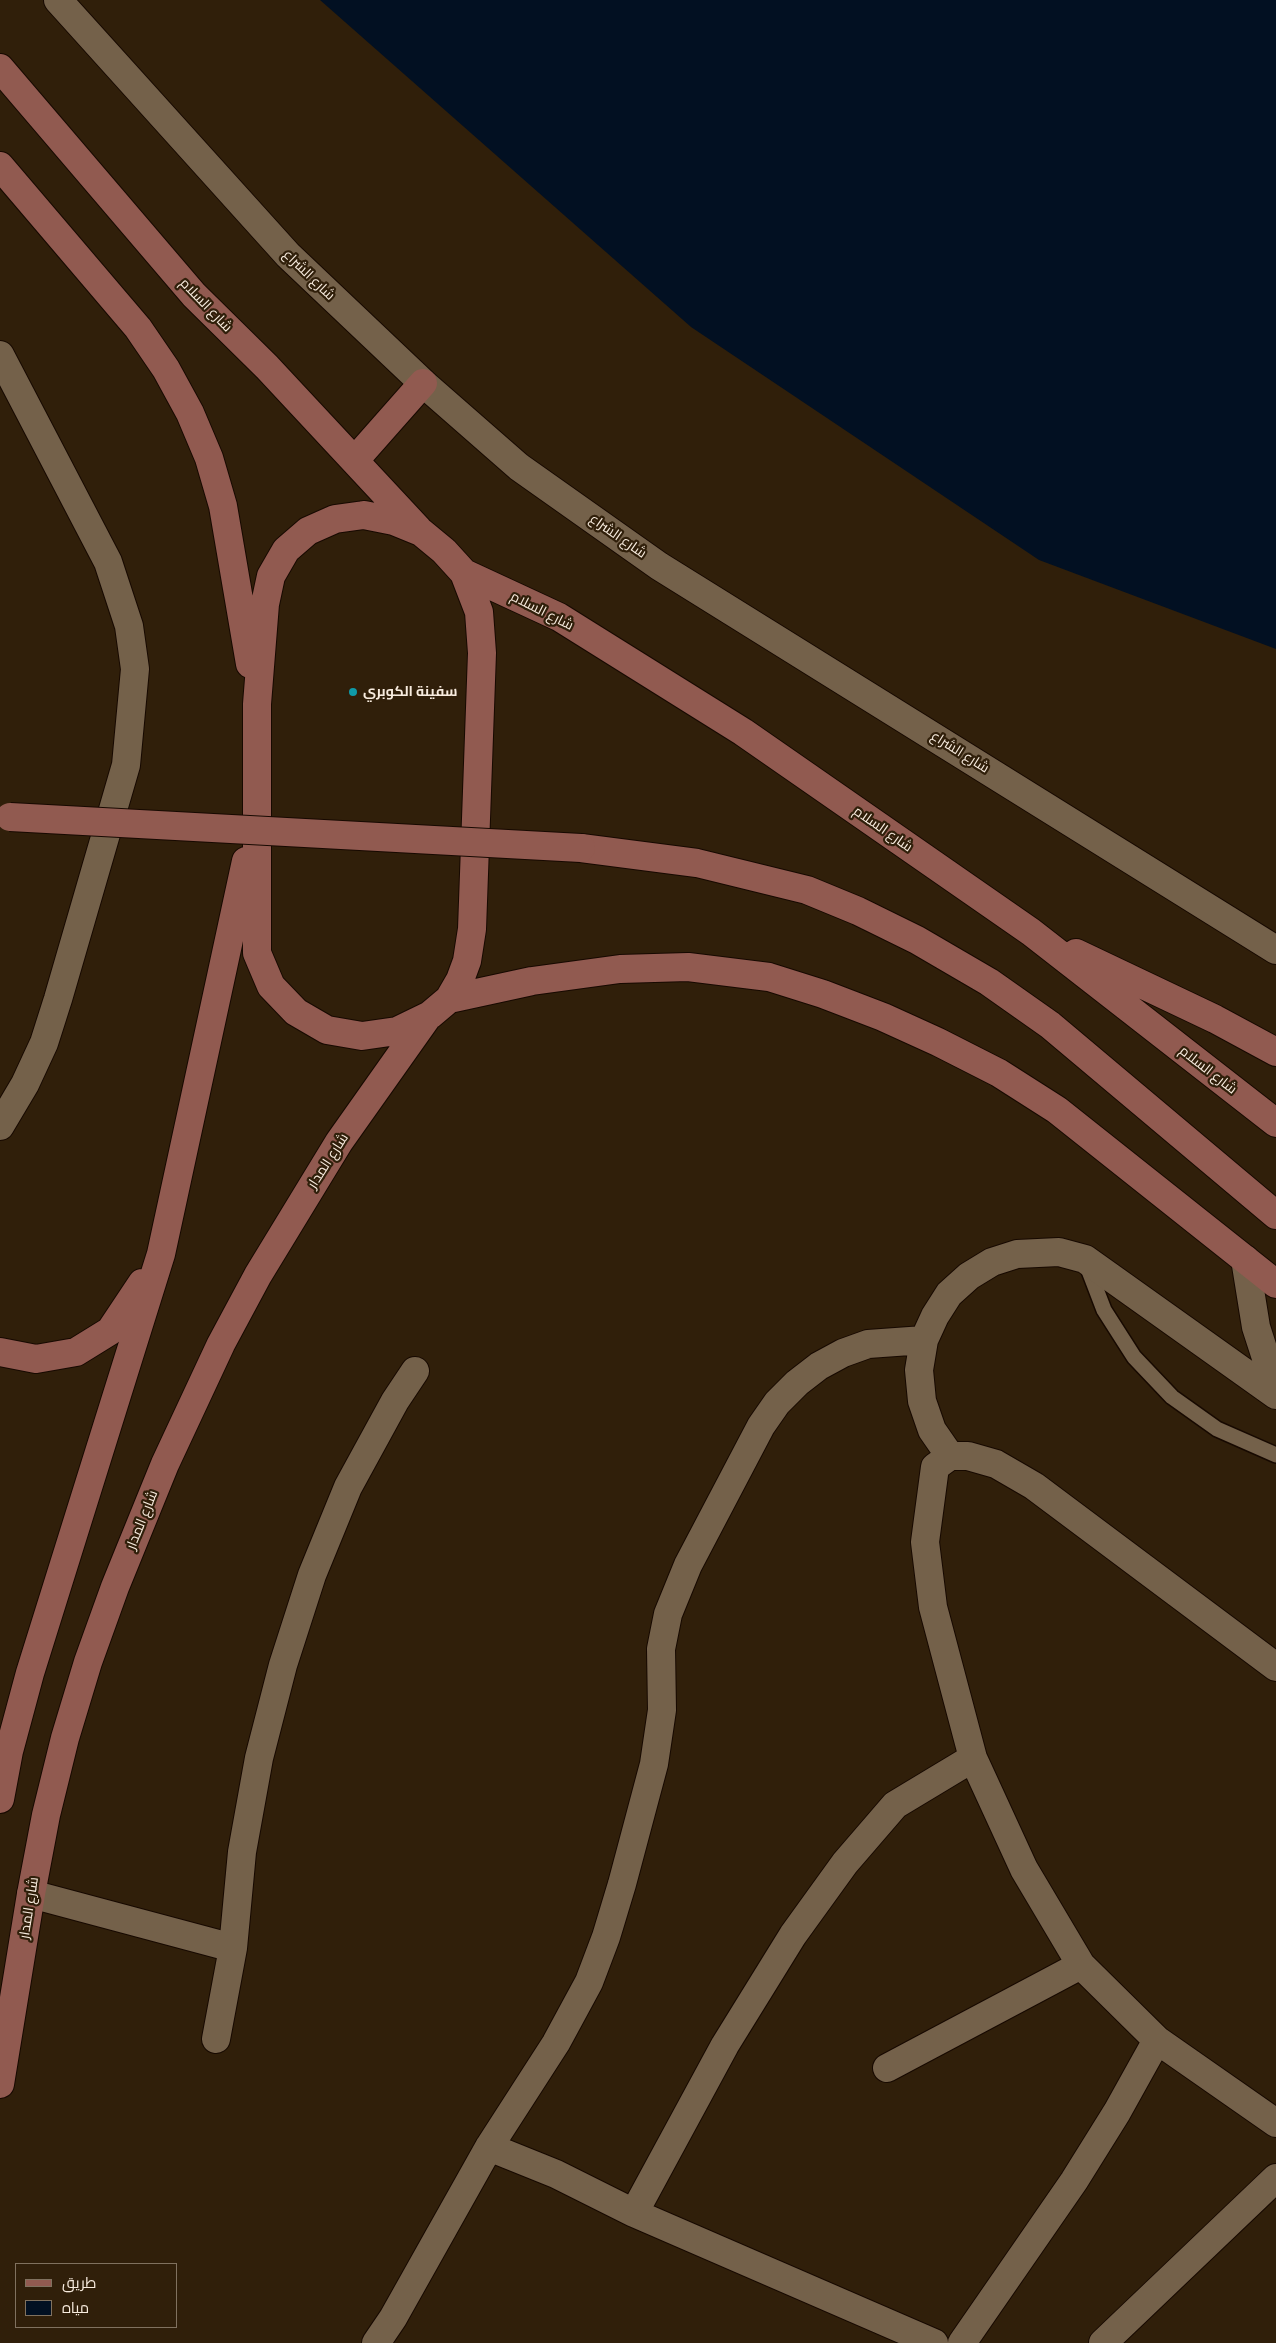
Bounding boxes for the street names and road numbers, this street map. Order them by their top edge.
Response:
street label: شارع الشراع [280,246,338,304]
street label: شارع السلام [176,275,236,335]
street label: شارع الشراع [586,510,650,562]
street label: شارع السلام [508,588,576,634]
street label: شارع الشراع [928,727,992,777]
street label: شارع السلام [850,803,916,855]
street label: شارع السلام [1176,1042,1240,1098]
street label: شارع المدار [304,1130,352,1192]
street label: شارع المدار [123,1488,161,1552]
street label: شارع المدار [16,1876,42,1940]

